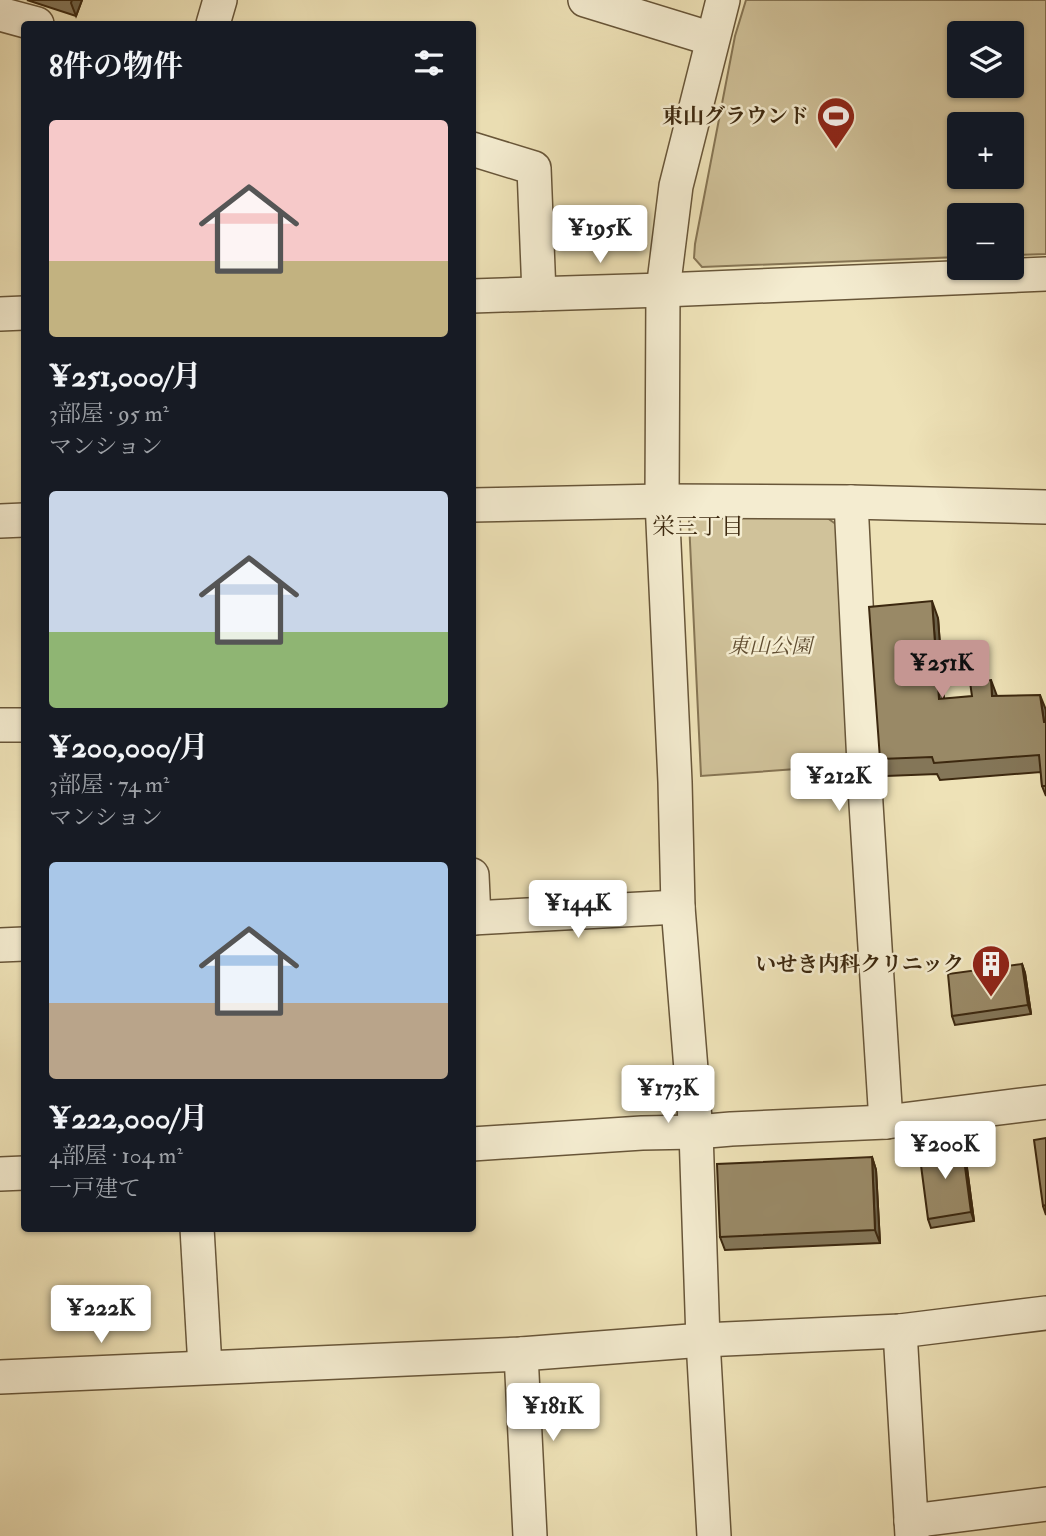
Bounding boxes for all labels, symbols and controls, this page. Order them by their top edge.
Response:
map controls [947,21,1024,280]
button: layers [947,21,1024,98]
icon: filters [410,44,448,82]
text: 8件の物件 [49,48,183,85]
sports icon: 東山グラウンド [815,95,857,150]
place label: 東山グラウンド [662,103,809,130]
button: + [947,112,1024,189]
icon: home [186,166,312,292]
button: − [947,203,1024,280]
pin: ¥195K [551,205,649,265]
text: ¥195K [568,213,632,242]
text: ¥251,000/月 [49,358,202,395]
text: 3部屋 · 95 m² [49,399,169,428]
text: マンション [49,432,163,461]
district label: 栄三丁目 [652,512,744,541]
icon: home [186,537,312,663]
park label: 東山公園 [728,633,815,660]
pin: ¥251K [893,640,991,700]
text: ¥251K [910,648,974,677]
text: ¥200,000/月 [49,729,209,766]
pin: ¥212K [790,754,888,813]
text: ¥212K [807,761,871,790]
text: 3部屋 · 74 m² [49,770,170,799]
text: マンション [49,803,163,832]
pin: ¥144K [529,880,627,940]
text: ¥144K [545,888,611,917]
icon: home [186,908,312,1034]
building icon: いせき内科クリニック [970,943,1012,998]
place label: いせき内科クリニック [755,951,964,978]
pin: ¥173K [619,1066,717,1125]
text: ¥173K [638,1073,698,1102]
text: ¥222,000/月 [49,1100,208,1137]
pin: ¥200K [896,1122,994,1181]
text: ¥200K [911,1129,979,1158]
text: 4部屋 · 104 m² [49,1141,183,1170]
text: 一戸建て [49,1174,141,1203]
pin: ¥222K [52,1286,150,1345]
text: ¥222K [67,1293,135,1322]
pin: ¥181K [504,1384,602,1443]
text: ¥181K [523,1391,583,1420]

